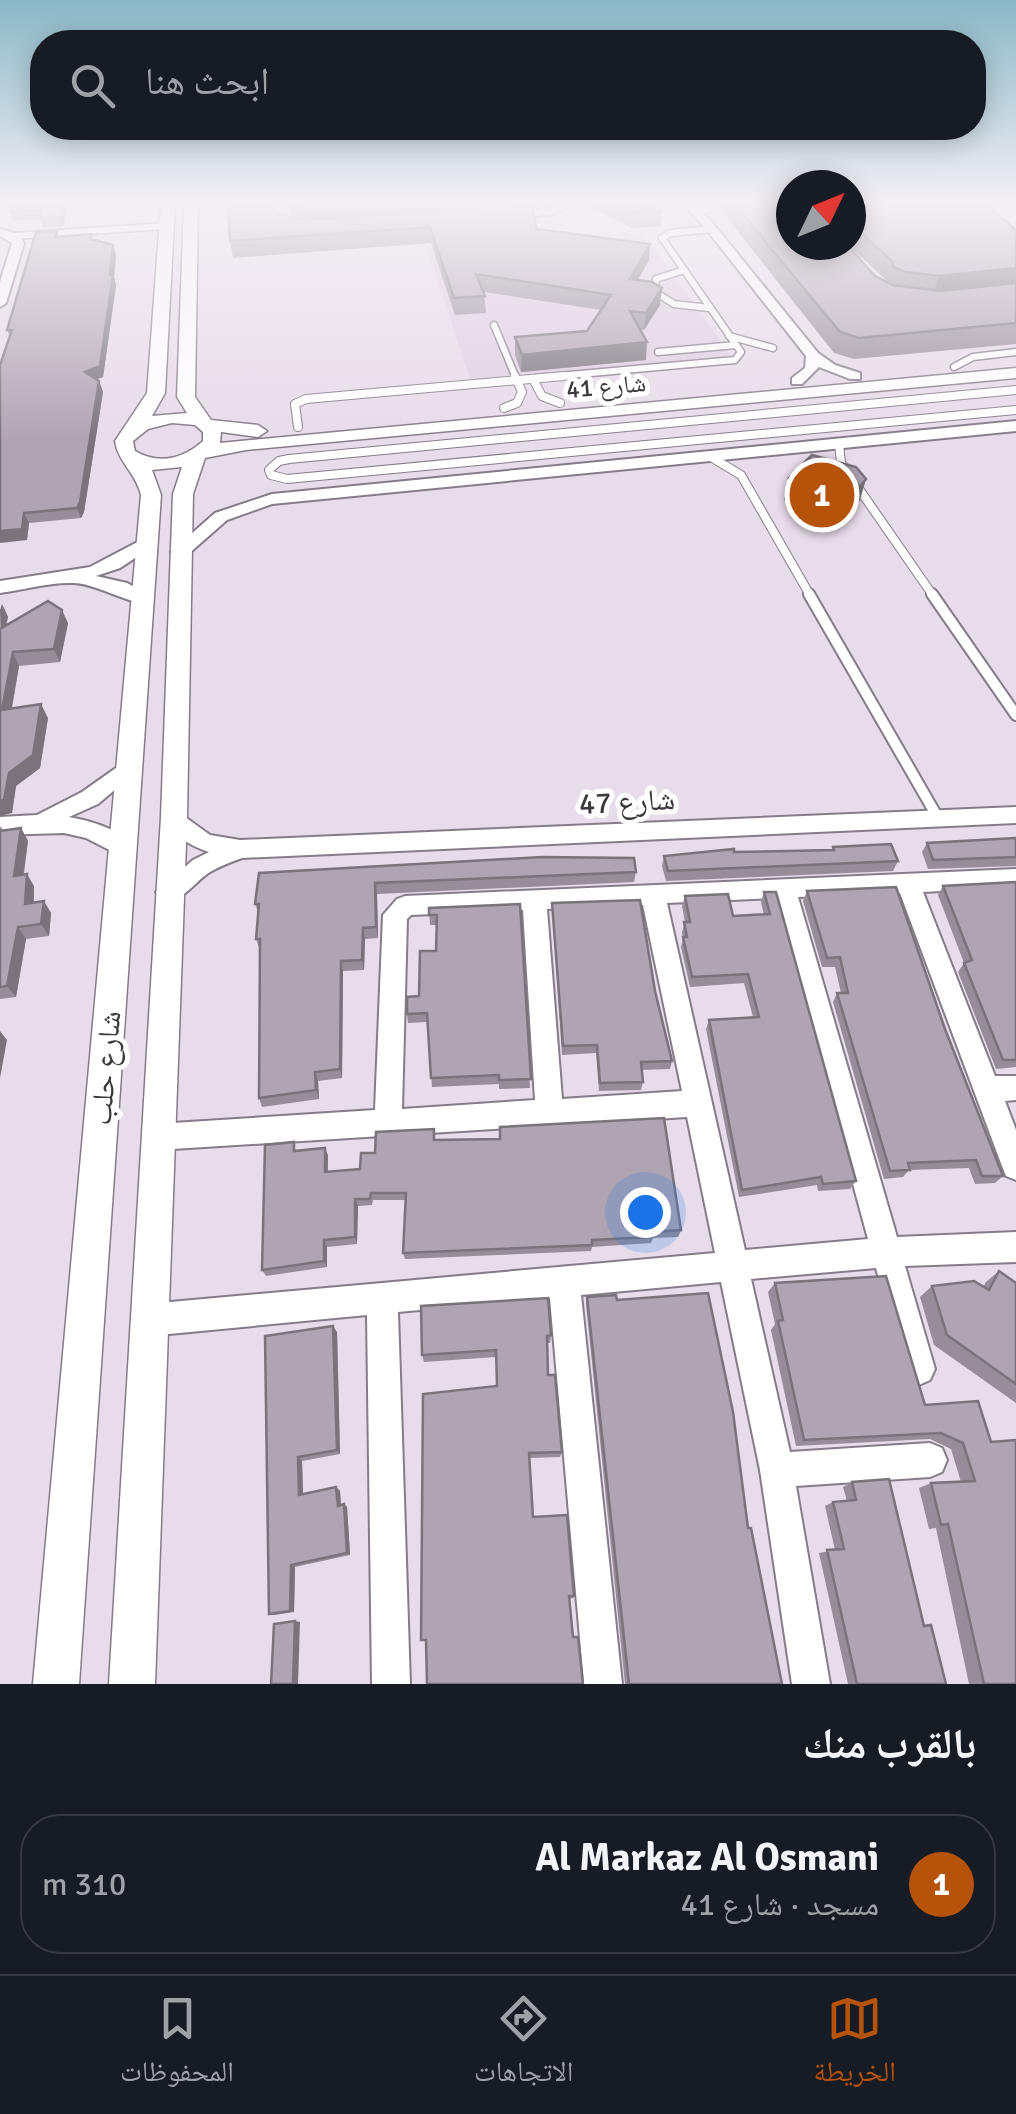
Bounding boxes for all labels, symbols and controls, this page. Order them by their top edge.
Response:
search box [30,30,986,140]
icon: search [65,58,120,113]
text: ابحث هنا [145,58,269,105]
north arrow [776,170,866,260]
street label: شارع 41 [565,367,647,405]
pin: 1 [790,458,854,532]
street label: شارع 47 [578,781,676,823]
street label: شارع حلب [83,1009,129,1127]
your location [620,1187,671,1238]
text: بالقرب منك [803,1719,976,1770]
text: Al Markaz Al Osmani [535,1834,879,1881]
text: 310 m [42,1865,126,1904]
text: 1 [933,1865,950,1904]
text: مسجد · شارع 41 [680,1885,879,1924]
tab: المحفوظات [120,1991,234,2099]
tab: الاتجاهات [474,1991,573,2099]
tab: الخريطة [814,1991,896,2099]

